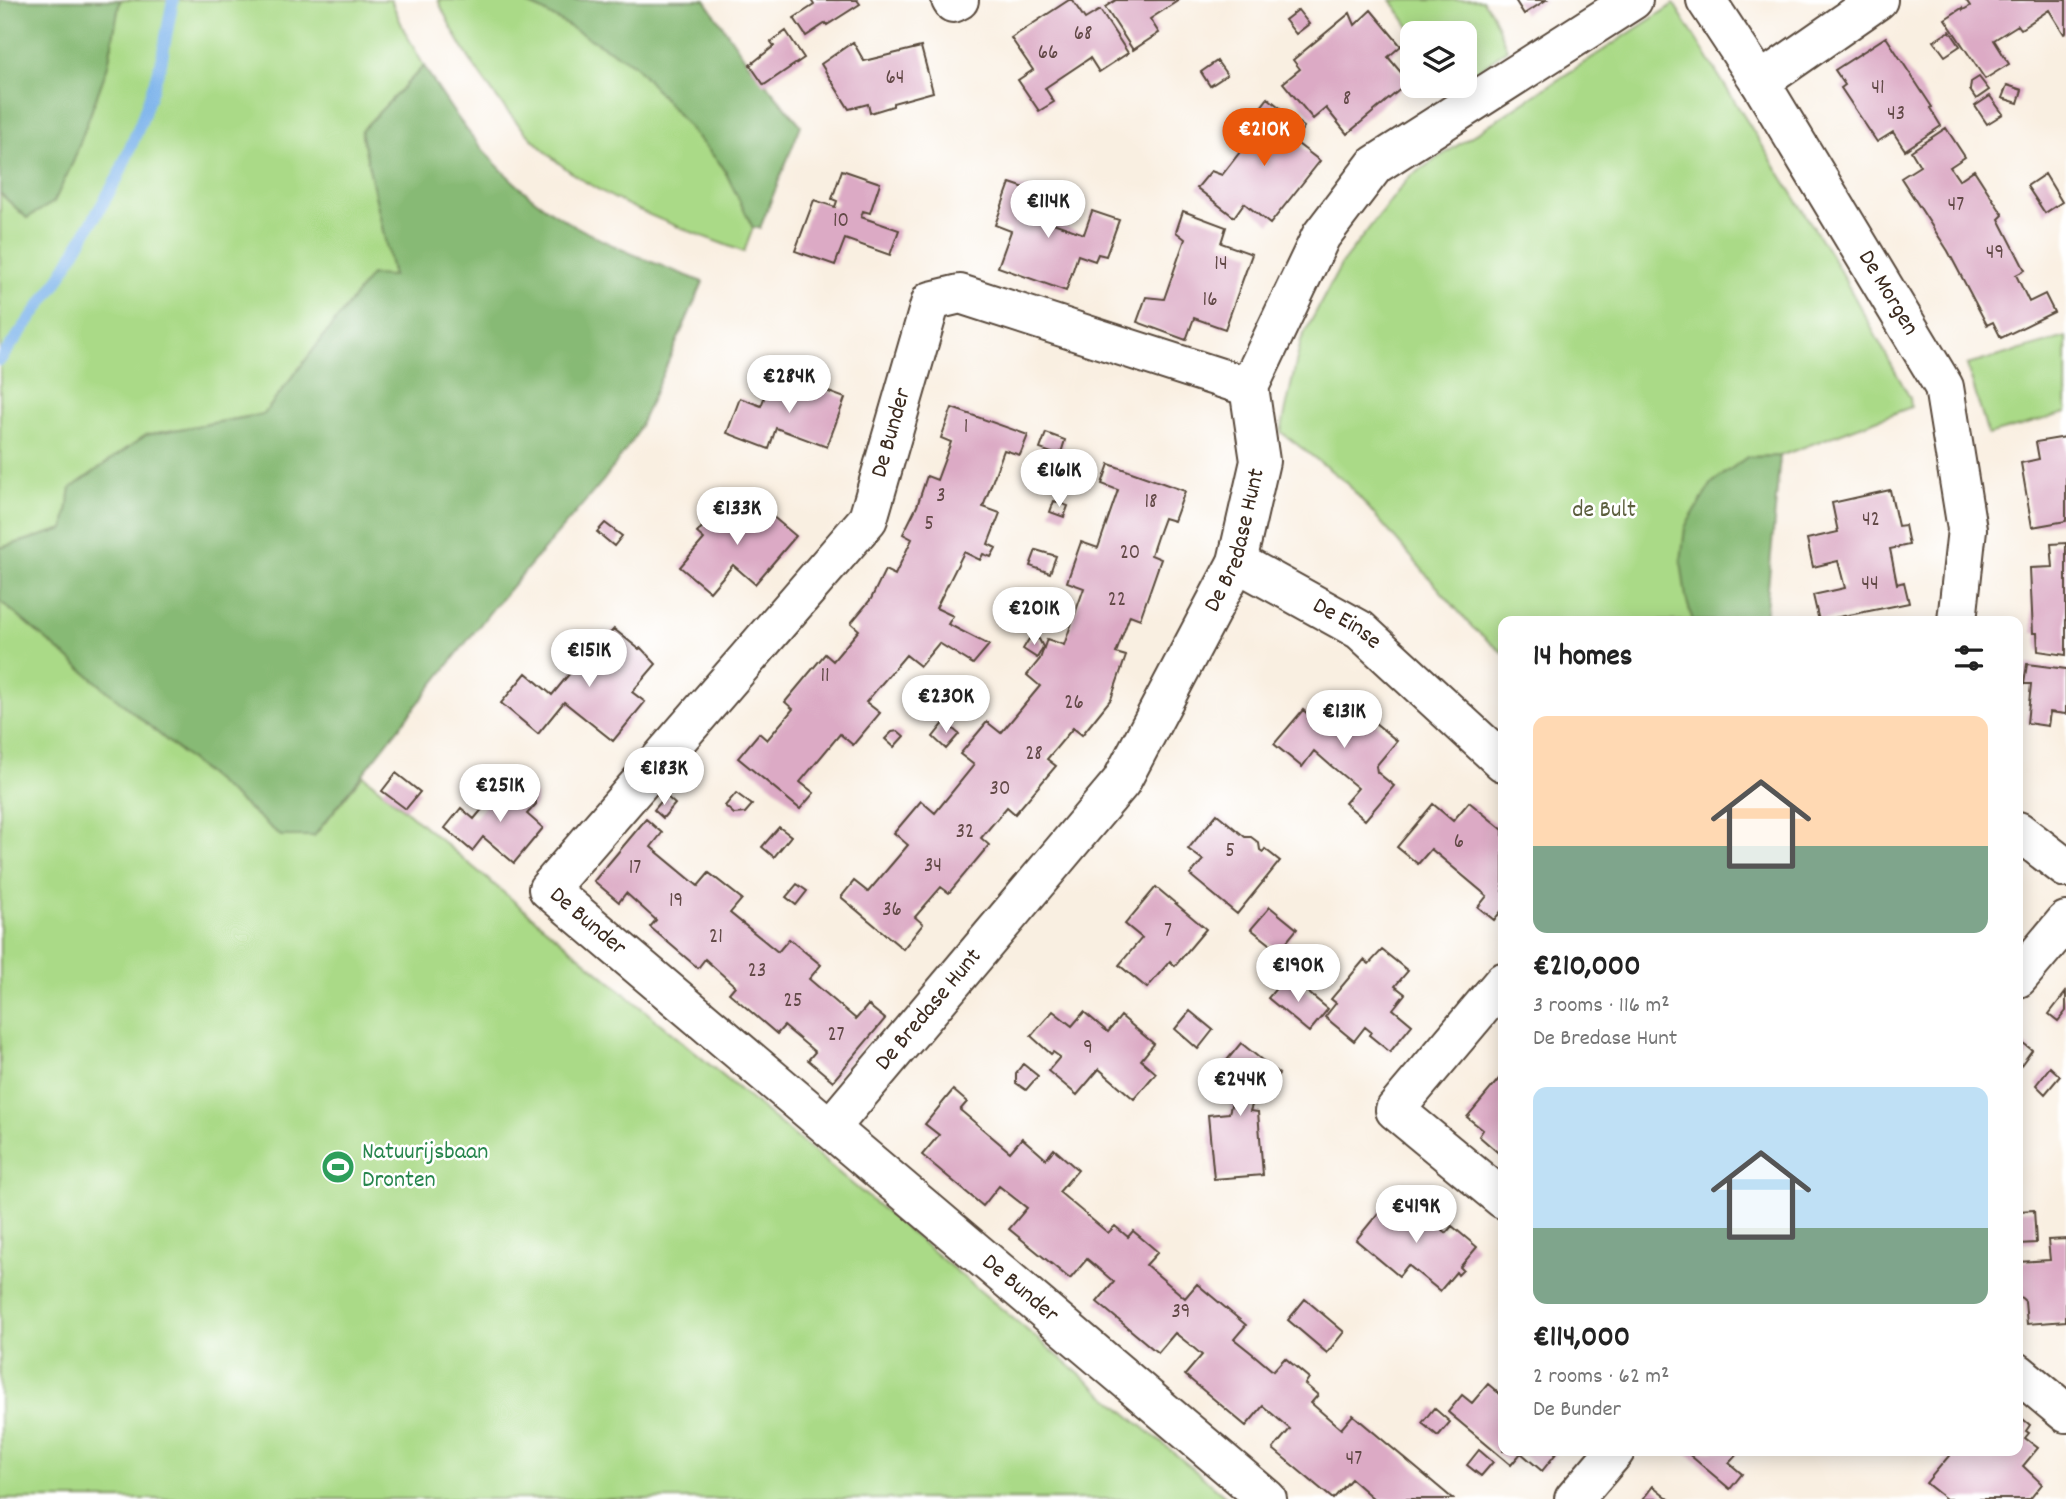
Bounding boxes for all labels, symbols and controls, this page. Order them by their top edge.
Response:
house number: 68 [1074,20,1092,50]
map controls [1400,21,1477,98]
button: layers [1400,21,1477,98]
house number: 66 [1038,39,1058,69]
house number: 64 [885,64,905,94]
house number: 41 [1871,74,1885,104]
house number: 8 [1343,85,1351,115]
house number: 43 [1887,100,1905,130]
pin: €210K [1215,108,1313,168]
text: €210K [1238,114,1290,147]
pin: €114K [999,180,1097,240]
text: €114K [1026,186,1070,219]
house number: 47 [1948,191,1964,221]
house number: 10 [833,207,849,237]
house number: 49 [1986,239,2004,269]
street label: De Morgen [1849,244,1926,342]
house number: 14 [1214,250,1228,280]
house number: 16 [1203,286,1217,316]
pin: €284K [740,356,838,415]
text: €284K [763,361,815,394]
street label: De Bunder [863,384,921,482]
house number: 1 [964,413,968,443]
pin: €161K [1010,449,1108,509]
text: €161K [1037,455,1081,488]
street label: De Bredase Hunt [1196,465,1275,619]
house number: 3 [936,482,946,512]
pin: €133K [688,488,786,547]
house number: 18 [1144,488,1158,518]
text: €133K [713,493,761,526]
park label: de Bult [1572,494,1636,528]
house number: 42 [1862,506,1880,536]
house number: 5 [924,510,934,540]
house number: 20 [1120,539,1140,569]
house number: 44 [1861,570,1879,600]
house number: 22 [1108,586,1126,616]
pin: €201K [985,588,1083,647]
street label: De Einse [1306,590,1389,658]
text: €201K [1008,593,1060,626]
pin: €151K [540,630,638,689]
text: €151K [567,635,611,668]
text: 14 homes [1533,637,1632,680]
icon: filters [1950,639,1988,677]
house number: 11 [820,662,830,692]
pin: €230K [897,676,995,735]
text: €230K [918,681,974,714]
house number: 26 [1064,689,1084,719]
pin: €131K [1295,690,1393,750]
text: €131K [1322,696,1366,729]
house number: 28 [1025,740,1043,770]
pin: €183K [615,748,713,807]
text: €183K [640,753,688,786]
icon: home [1698,761,1824,887]
pin: €251K [451,764,549,824]
text: €251K [475,770,525,803]
house number: 30 [990,775,1010,805]
house number: 32 [956,818,974,848]
house number: 6 [1454,828,1464,858]
house number: 5 [1225,837,1235,867]
house number: 34 [924,852,942,882]
house number: 17 [629,854,641,884]
street label: De Bunder [541,880,633,965]
house number: 19 [669,887,683,917]
house number: 36 [882,896,902,926]
house number: 7 [1164,917,1172,947]
house number: 21 [709,923,723,953]
street label: De Bredase Hunt [868,941,991,1079]
pin: €190K [1249,944,1347,1004]
text: €210,000 [1533,947,1641,990]
text: €190K [1272,950,1324,983]
house number: 23 [748,957,766,987]
house number: 25 [784,987,802,1017]
text: 3 rooms · 116 m² [1533,990,1670,1023]
house number: 27 [827,1021,845,1051]
text: De Bredase Hunt [1533,1023,1677,1056]
house number: 9 [1083,1034,1093,1064]
pin: €244K [1191,1058,1289,1118]
text: €244K [1214,1064,1266,1097]
icon: home [1698,1132,1824,1258]
place label: Natuurijsbaan Dronten [362,1136,488,1198]
sports icon: Natuurijsbaan Dronten [319,1148,357,1186]
pin: €419K [1367,1186,1465,1245]
text: €419K [1392,1191,1440,1224]
street label: De Bunder [974,1246,1066,1332]
house number: 39 [1172,1298,1190,1328]
text: €114,000 [1533,1318,1630,1361]
text: 2 rooms · 62 m² [1533,1361,1669,1394]
text: De Bunder [1533,1394,1621,1427]
house number: 47 [1346,1445,1362,1475]

